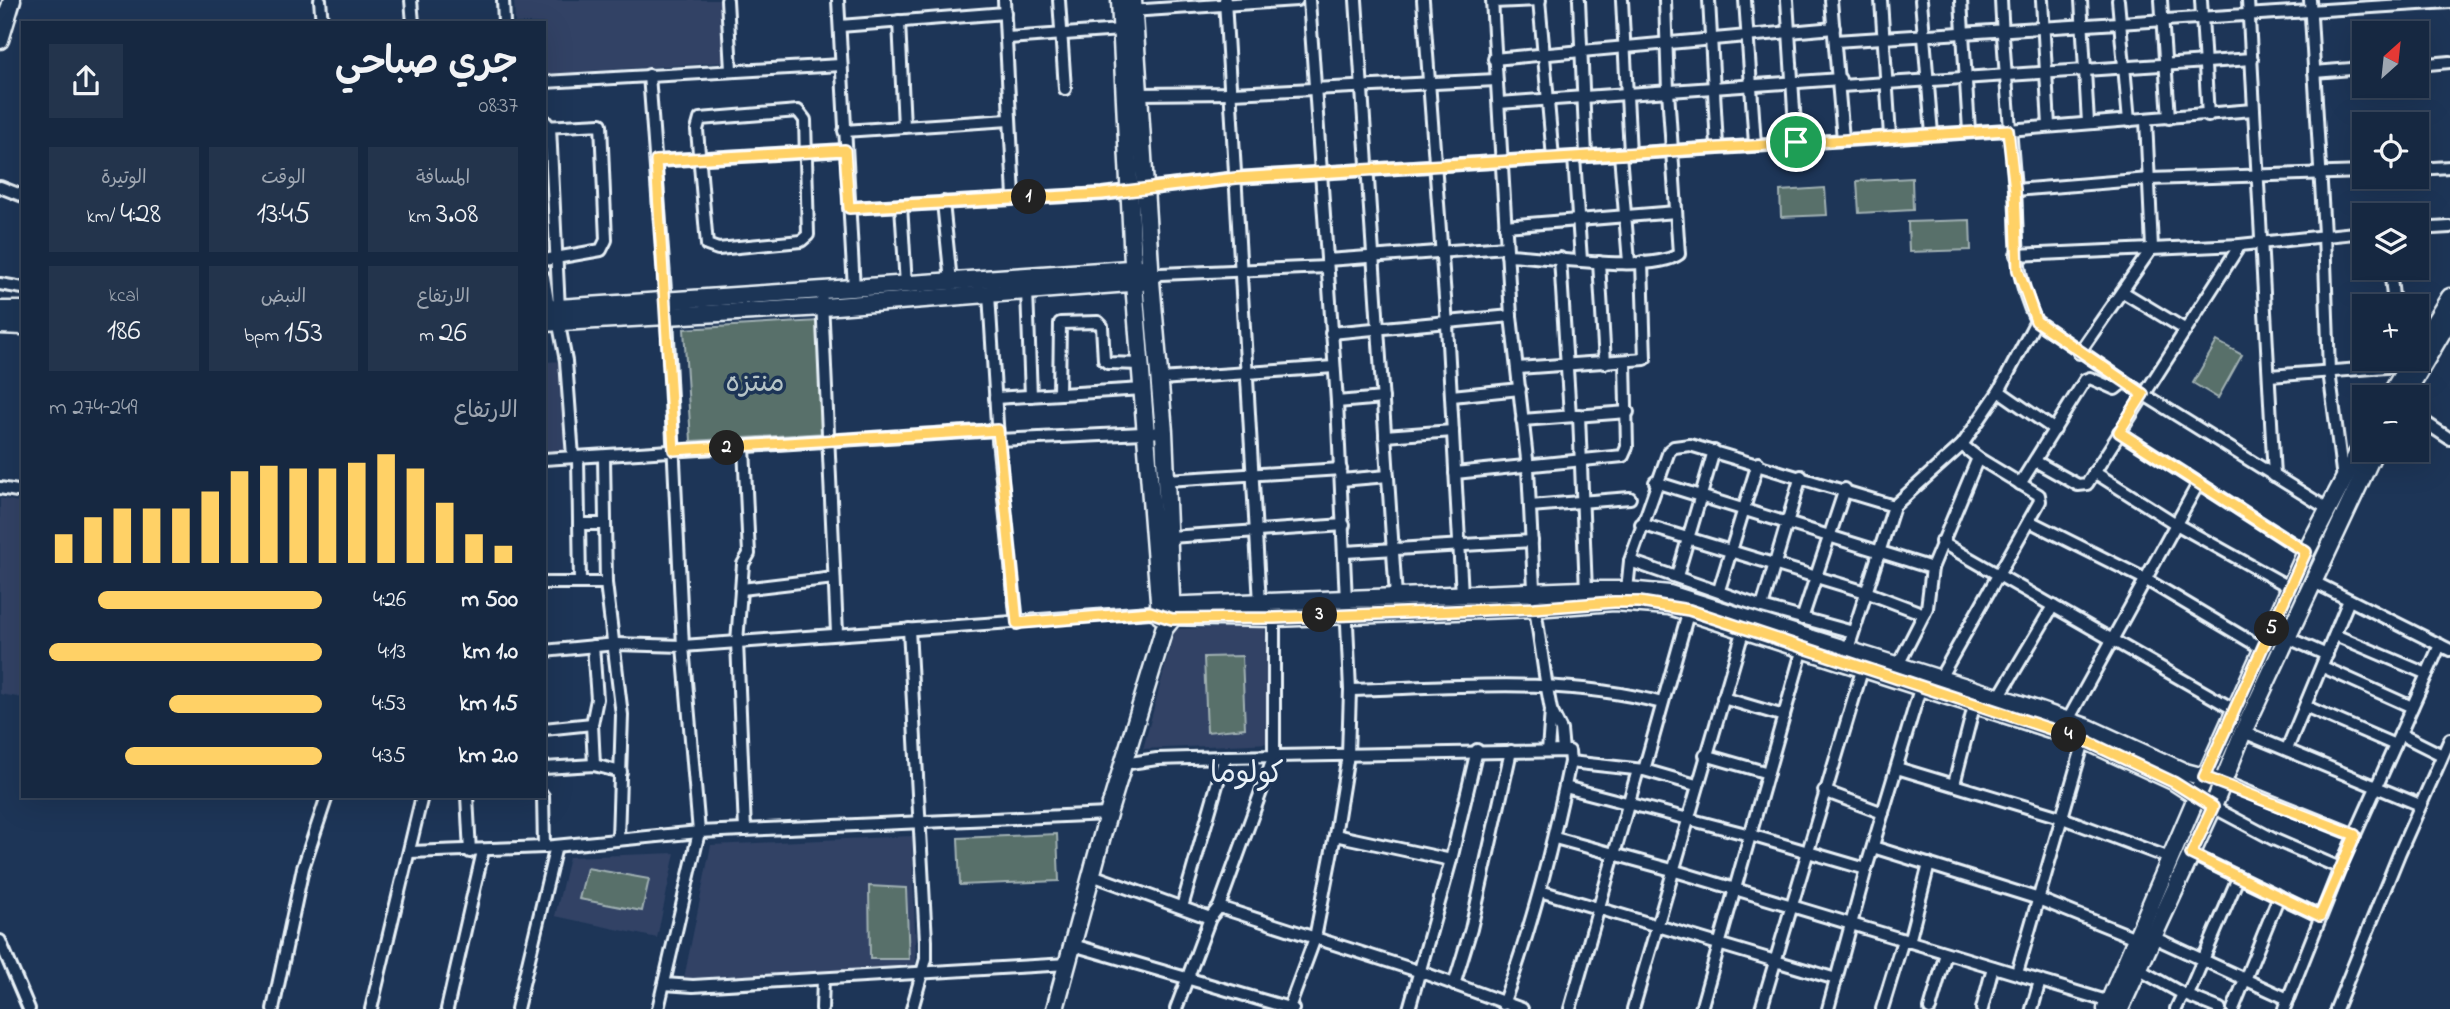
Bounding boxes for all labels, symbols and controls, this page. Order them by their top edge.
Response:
north arrow [2352,21,2429,98]
map controls [2352,21,2429,462]
text: جري صباحي [335,36,518,92]
button: share [49,44,123,118]
text: 08:37 [479,90,518,123]
pin [1766,112,1826,172]
button: locate [2352,112,2429,189]
icon: arrive [1777,123,1815,161]
text: الوتيرة [101,165,147,192]
text: الوقت [261,165,306,192]
text: المسافة [416,165,470,192]
pin: 1 [1012,180,1046,214]
text: 1 [1025,183,1032,210]
text: 4:28 [120,193,161,237]
text: 13:45 [257,193,311,237]
text: 3.08 [436,193,478,237]
button: layers [2352,203,2429,280]
text: /km [86,204,120,231]
text: km [408,204,436,231]
text: kcal [109,283,139,310]
text: النبض [261,284,306,311]
text: الارتفاع [417,284,470,311]
button: + [2352,294,2429,371]
text: 186 [107,310,141,354]
text: 153 [284,312,323,356]
text: 26 [439,312,467,356]
text: bpm [244,323,284,350]
text: m [419,323,439,350]
park label: منتزه [726,364,784,405]
button: − [2352,385,2429,462]
text: 249–274 m [49,392,137,425]
text: الارتفاع [454,395,518,428]
pin: 2 [710,430,744,466]
text: 2 [722,434,731,461]
text: 4:26 [373,584,406,617]
text: 500 m [461,584,518,617]
pin: 3 [1302,598,1338,632]
text: 3 [1316,601,1323,628]
pin: 5 [2254,612,2290,646]
text: 5 [2266,615,2277,642]
text: 4:13 [378,636,406,669]
text: 1.0 km [462,636,518,669]
text: 4:53 [372,688,406,721]
text: 1.5 km [459,688,518,721]
pin: 4 [2052,718,2086,752]
text: 4 [2065,721,2072,748]
text: 4:35 [372,740,406,773]
text: 2.0 km [458,740,518,773]
district label: كولوما [1210,753,1284,797]

